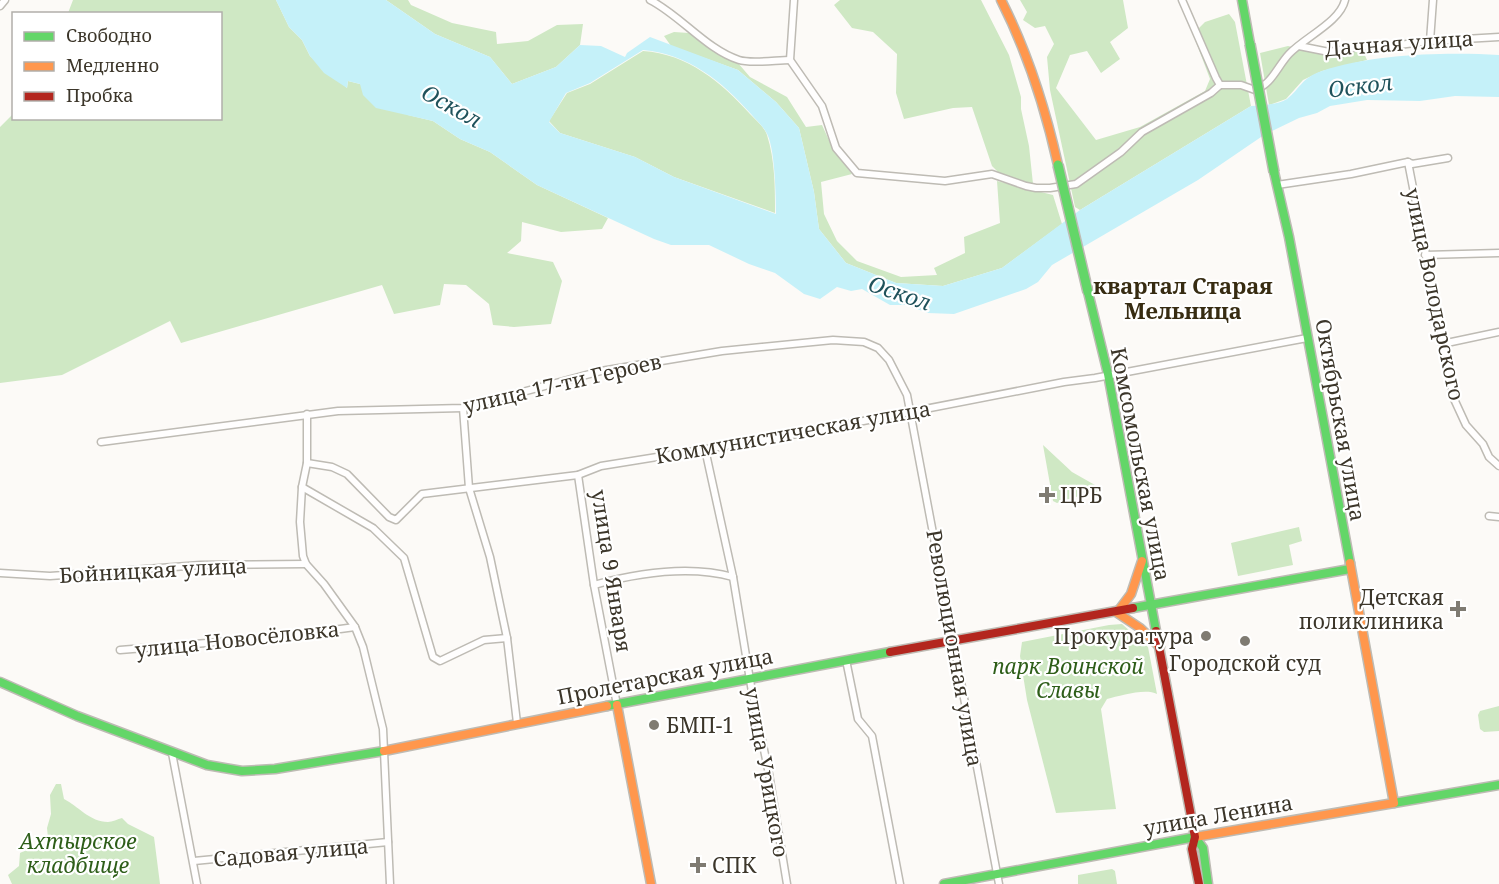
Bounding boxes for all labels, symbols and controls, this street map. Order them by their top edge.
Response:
legend [12,12,222,120]
text: Свободно [66,23,152,47]
street label: Дачная улица [1324,24,1474,62]
text: Медленно [66,53,159,77]
water label: Оскол [1326,66,1394,104]
water label: Оскол [417,76,488,134]
text: Пробка [66,83,133,107]
street label: улица Володарского [1399,185,1471,403]
water label: Оскол [865,267,935,317]
district label: квартал Старая Мельница [1093,270,1273,325]
street label: Октябрьская улица [1309,317,1373,523]
street label: Комсомольская улица [1105,345,1177,583]
street label: улица 17-ти Героев [460,347,664,419]
street label: Коммунистическая улица [653,394,933,470]
place label: ЦРБ [1060,481,1103,509]
marker: ЦРБ [1038,486,1056,504]
street label: улица 9 Января [585,488,639,654]
street label: Революционная улица [920,527,990,769]
street label: Бойницкая улица [58,551,248,589]
place label: Детская поликлиника [1299,583,1444,635]
marker: Детская поликлиника [1449,600,1467,618]
street label: улица Новосёловка [133,614,341,664]
place label: Прокуратура [1054,622,1194,650]
marker: Прокуратура [1199,629,1213,643]
marker: Городской суд [1238,634,1252,648]
street label: Пролетарская улица [555,641,775,711]
place label: Городской суд [1169,649,1321,677]
park label: парк Воинской Славы [992,652,1144,704]
street label: улица Урицкого [738,685,796,859]
place label: БМП-1 [666,711,734,739]
marker: БМП-1 [647,718,661,732]
street label: улица Ленина [1141,788,1295,842]
park label: Ахтырское кладбище [17,827,137,879]
street label: Садовая улица [212,831,370,873]
place label: СПК [712,851,756,879]
marker: СПК [689,856,707,874]

